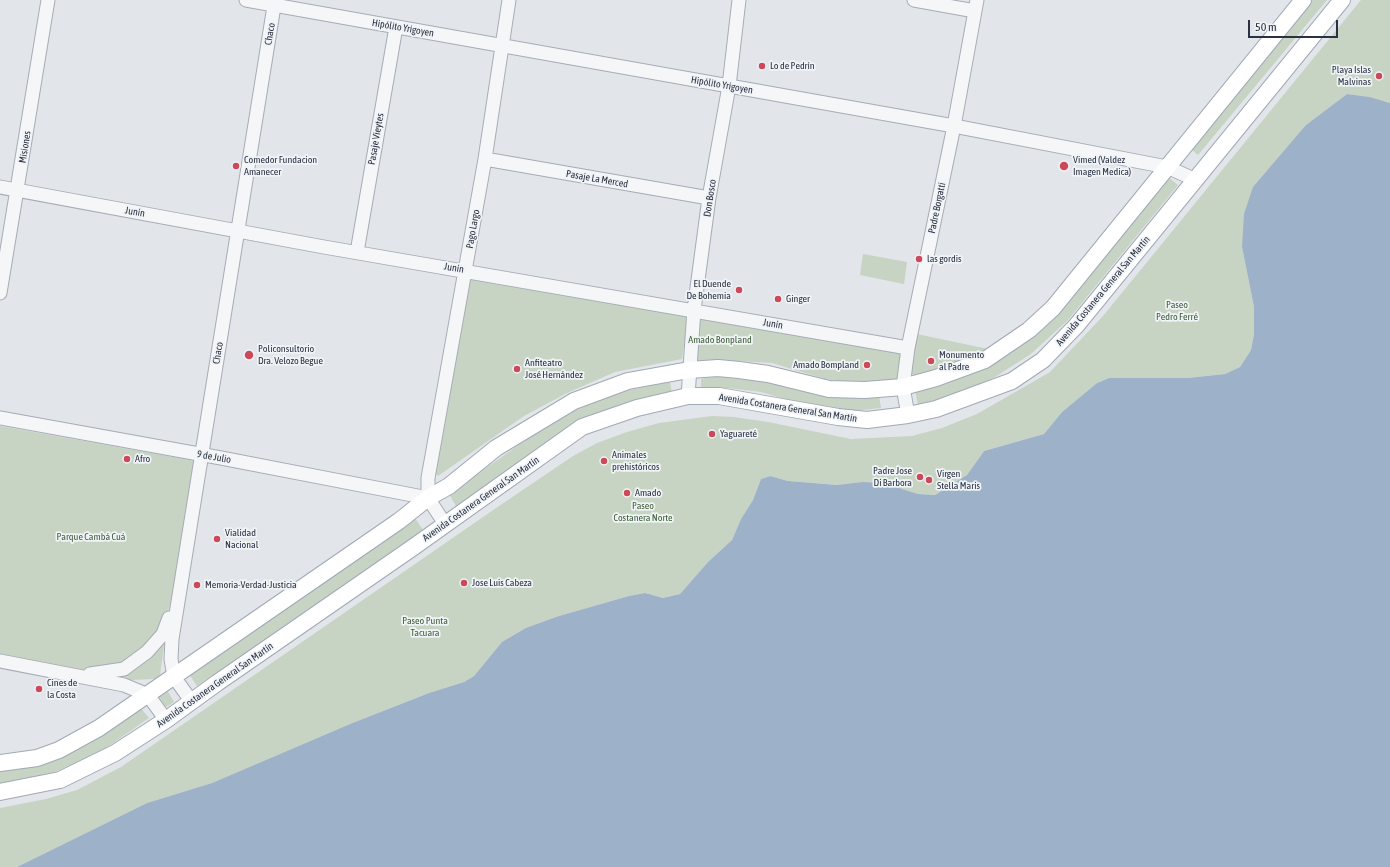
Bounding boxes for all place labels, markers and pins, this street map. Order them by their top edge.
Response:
place label: Lo de Pedrín [770,60,815,72]
marker: Lo de Pedrín [757,61,767,71]
place label: Playa Islas Malvinas [1332,64,1371,88]
marker: Playa Islas Malvinas [1374,71,1384,81]
place label: Comedor Fundacion Amanecer [244,154,317,178]
place label: Vimed (Valdez Imagen Medica) [1073,154,1131,178]
marker: Vimed (Valdez Imagen Medica) [1058,160,1070,172]
marker: Comedor Fundacion Amanecer [231,161,241,171]
place label: las gordis [927,253,962,265]
marker: las gordis [914,254,924,264]
place label: El Duende De Bohemia [687,278,731,302]
marker: El Duende De Bohemia [734,285,744,295]
place label: Ginger [786,293,810,305]
marker: Ginger [773,294,783,304]
place label: Policonsultorio Dra. Velozo Begue [258,343,323,366]
marker: Policonsultorio Dra. Velozo Begue [243,349,255,361]
place label: Monumento al Padre [939,349,984,372]
marker: Monumento al Padre [926,356,936,366]
place label: Anfiteatro José Hernández [525,357,583,380]
place label: Amado Bompland [793,359,859,371]
marker: Amado Bompland [862,360,872,370]
marker: Anfiteatro José Hernández [512,364,522,374]
place label: Yaguareté [720,428,757,440]
marker: Yaguareté [707,429,717,439]
place label: Animales prehistóricos [612,449,660,472]
place label: Afro [135,453,150,465]
marker: Afro [122,454,132,464]
marker: Animales prehistóricos [599,456,609,466]
place label: Padre Jose Di Barbora [873,465,912,488]
place label: Virgen Stella Maris [937,468,980,492]
marker: Padre Jose Di Barbora [915,472,925,482]
marker: Virgen Stella Maris [924,475,934,485]
place label: Amado [635,487,661,499]
marker: Amado [622,488,632,498]
place label: Vialidad Nacional [225,527,258,550]
marker: Vialidad Nacional [212,534,222,544]
place label: Jose Luis Cabeza [472,577,532,589]
marker: Jose Luis Cabeza [459,578,469,588]
place label: Memoria-Verdad-Justicia [205,579,297,591]
marker: Memoria-Verdad-Justicia [192,580,202,590]
place label: Cines de la Costa [47,677,77,700]
marker: Cines de la Costa [34,684,44,694]

